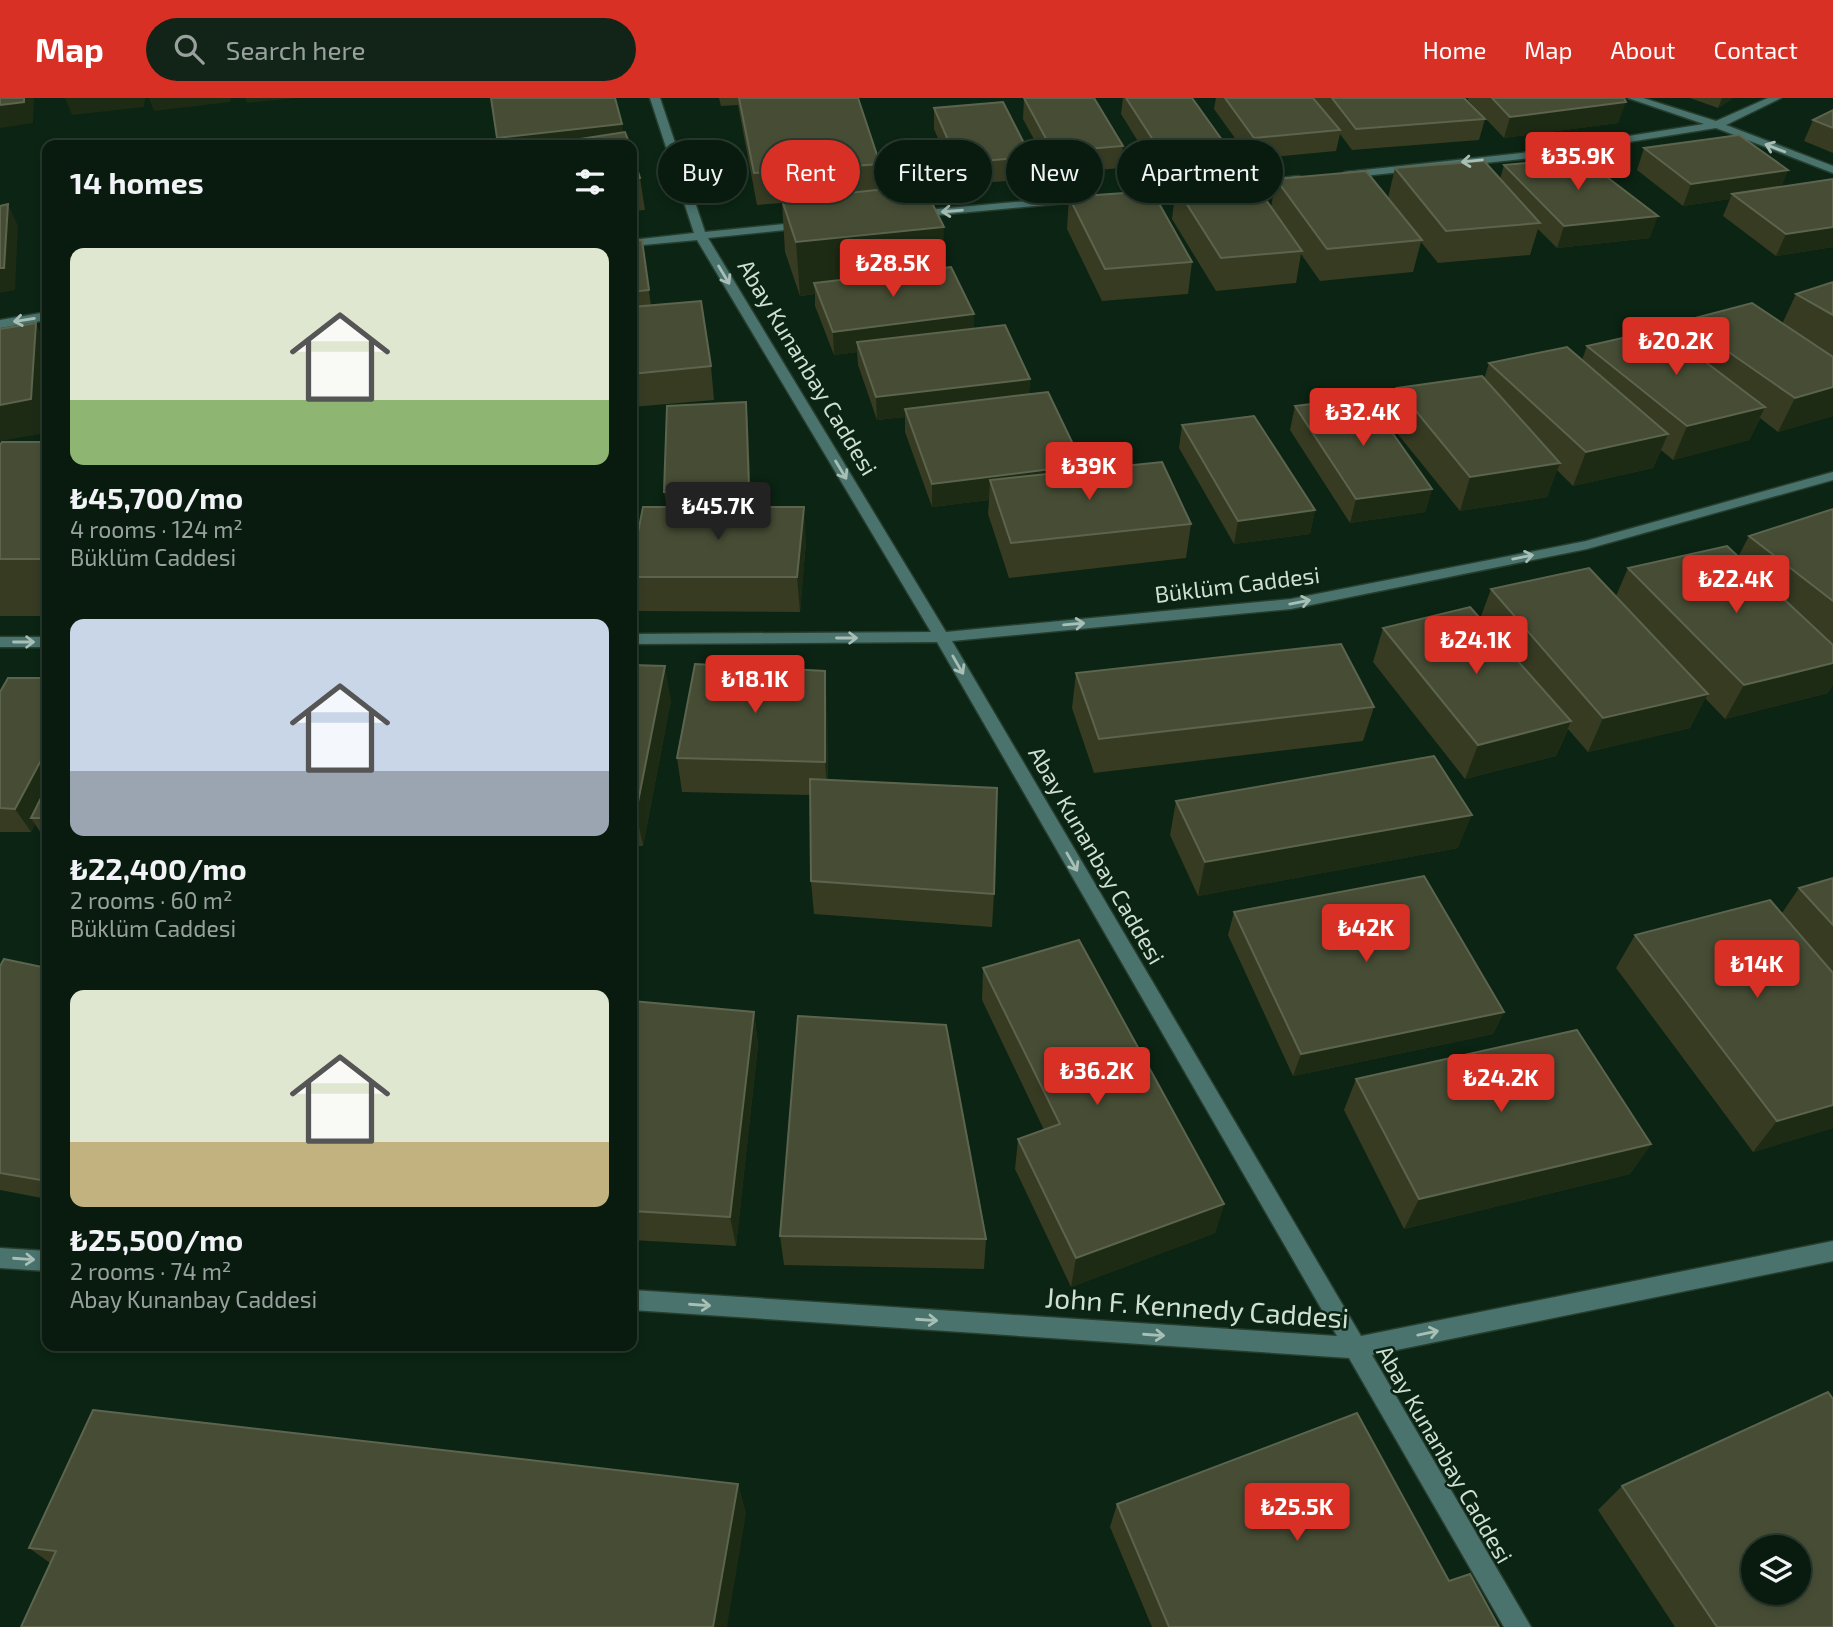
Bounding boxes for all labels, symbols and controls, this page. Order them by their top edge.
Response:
search box [146,18,636,81]
text: Map [35,29,104,69]
icon: search [170,30,208,68]
text: Search here [226,34,365,65]
text: Home [1423,35,1486,64]
text: Map [1524,35,1572,64]
text: About [1610,35,1676,64]
text: Contact [1714,35,1798,64]
pin: ₺35.9K [1521,132,1635,192]
chip: Buy [658,140,747,203]
chip: Rent [761,140,860,203]
chip: Filters [874,140,992,203]
chip: New [1006,140,1103,203]
chip: Apartment [1117,140,1283,203]
one-way arrow [1764,140,1786,153]
text: ₺35.9K [1541,141,1615,169]
one-way arrow [1461,155,1483,168]
icon: filters [571,163,609,201]
text: 14 homes [70,164,204,200]
one-way arrow [942,205,964,218]
pin: ₺28.5K [836,240,950,299]
text: ₺28.5K [856,248,930,276]
street label: Abay Kunanbay Caddesi [732,254,884,480]
one-way arrow [718,264,732,284]
icon: home [277,294,403,420]
one-way arrow [13,314,36,327]
pin: ₺20.2K [1619,317,1733,377]
text: ₺20.2K [1638,326,1714,354]
pin: ₺32.4K [1306,388,1420,448]
text: ₺32.4K [1326,397,1400,425]
pin: ₺39K [1048,442,1130,502]
text: ₺39K [1062,451,1116,479]
one-way arrow [835,460,849,480]
text: ₺45,700/mo [70,479,243,515]
pin: ₺45.7K [661,482,775,542]
text: ₺45.7K [682,491,754,519]
text: 4 rooms · 124 m² [70,515,243,543]
text: Büklüm Caddesi [70,543,236,571]
one-way arrow [1511,550,1534,564]
pin: ₺22.4K [1679,556,1793,615]
street label: Büklüm Caddesi [1153,560,1321,608]
text: ₺22.4K [1698,564,1774,592]
one-way arrow [1288,595,1311,608]
pin: ₺24.1K [1419,616,1533,676]
one-way arrow [1062,618,1085,631]
text: ₺24.1K [1441,625,1511,653]
one-way arrow [835,631,858,645]
one-way arrow [12,635,35,649]
one-way arrow [951,655,965,675]
pin: ₺18.1K [698,656,812,715]
text: ₺18.1K [721,664,789,692]
icon: home [277,665,403,791]
street label: Abay Kunanbay Caddesi [1023,741,1171,969]
text: ₺22,400/mo [70,850,247,886]
one-way arrow [1066,852,1080,872]
text: 2 rooms · 60 m² [70,886,232,914]
pin: ₺42K [1325,904,1407,964]
text: ₺42K [1338,913,1394,941]
text: Büklüm Caddesi [70,914,236,942]
pin: ₺14K [1716,940,1798,1000]
text: ₺14K [1731,949,1783,977]
icon: home [277,1036,403,1162]
pin: ₺36.2K [1040,1048,1154,1107]
pin: ₺24.2K [1444,1054,1558,1114]
text: ₺36.2K [1060,1056,1134,1084]
text: ₺24.2K [1463,1063,1539,1091]
text: ₺25,500/mo [70,1221,243,1257]
one-way arrow [12,1253,35,1266]
text: 2 rooms · 74 m² [70,1257,231,1285]
street label: John F. Kennedy Caddesi [1044,1279,1350,1335]
text: Abay Kunanbay Caddesi [70,1285,317,1313]
one-way arrow [688,1298,711,1311]
one-way arrow [915,1314,938,1327]
one-way arrow [1416,1326,1439,1340]
one-way arrow [1142,1329,1165,1342]
street label: Abay Kunanbay Caddesi [1371,1340,1519,1568]
pin: ₺25.5K [1240,1484,1354,1543]
text: ₺25.5K [1261,1492,1333,1520]
map controls [1741,1535,1811,1605]
button: layers [1741,1535,1811,1605]

